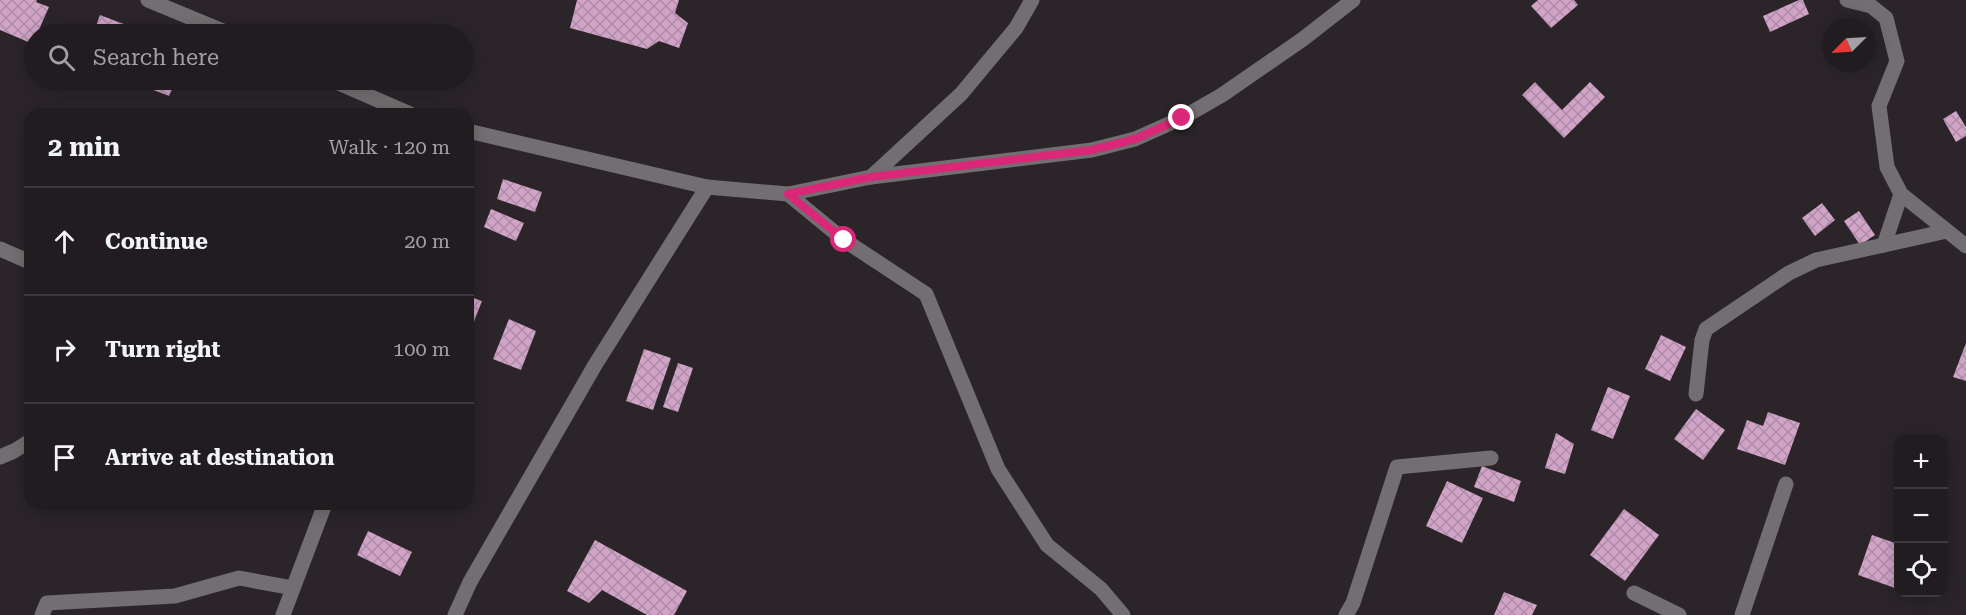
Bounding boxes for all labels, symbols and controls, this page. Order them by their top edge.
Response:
north arrow [1822,18,1876,72]
search box [24,24,474,90]
icon: search [45,41,78,74]
text: Search here [93,45,219,70]
route end [1168,104,1194,130]
text: 2 min [48,132,120,162]
text: Walk · 120 m [329,135,450,159]
icon: ahead [48,225,81,258]
route start [830,226,856,252]
text: Continue [105,229,208,254]
text: 20 m [404,229,450,253]
icon: right [48,333,81,366]
text: Turn right [105,337,220,362]
text: 100 m [393,337,450,361]
map controls [1894,435,1948,597]
button: + [1894,435,1948,489]
icon: arrive [48,441,81,474]
text: Arrive at destination [105,445,334,470]
button: − [1894,489,1948,543]
button: locate [1894,543,1948,597]

